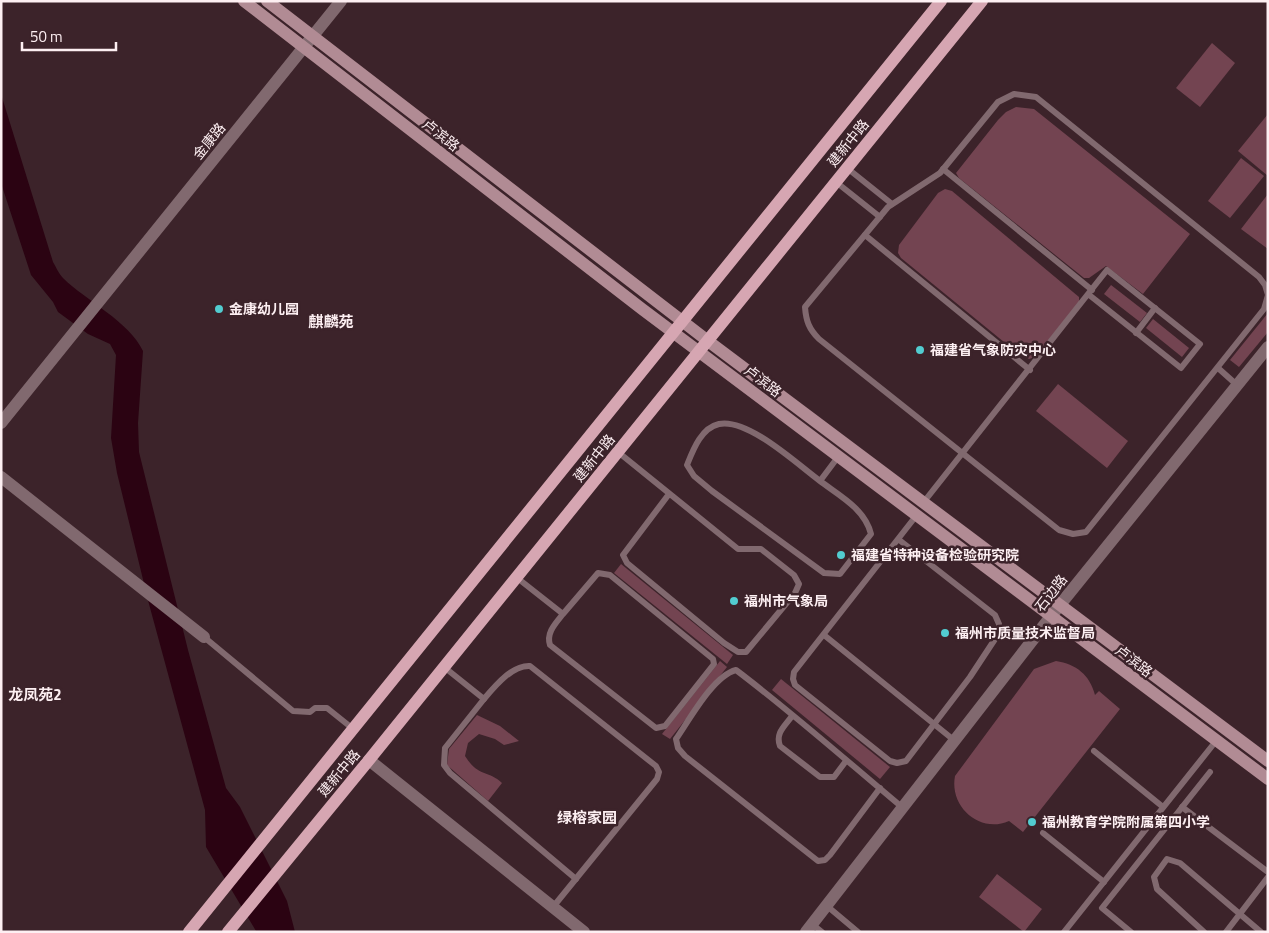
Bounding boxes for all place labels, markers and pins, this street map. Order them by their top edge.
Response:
place label: 金康幼儿园 [229,298,299,319]
marker: 金康幼儿园 [213,303,225,315]
place label: 福建省气象防灾中心 [930,339,1056,360]
marker: 福建省气象防灾中心 [914,344,926,356]
place label: 福建省特种设备检验研究院 [851,544,1019,565]
marker: 福建省特种设备检验研究院 [835,549,847,561]
place label: 福州市气象局 [744,590,828,611]
marker: 福州市气象局 [728,595,740,607]
place label: 福州市质量技术监督局 [955,622,1095,643]
marker: 福州市质量技术监督局 [939,627,951,639]
place label: 福州教育学院附属第四小学 [1042,811,1210,832]
marker: 福州教育学院附属第四小学 [1026,816,1038,828]

